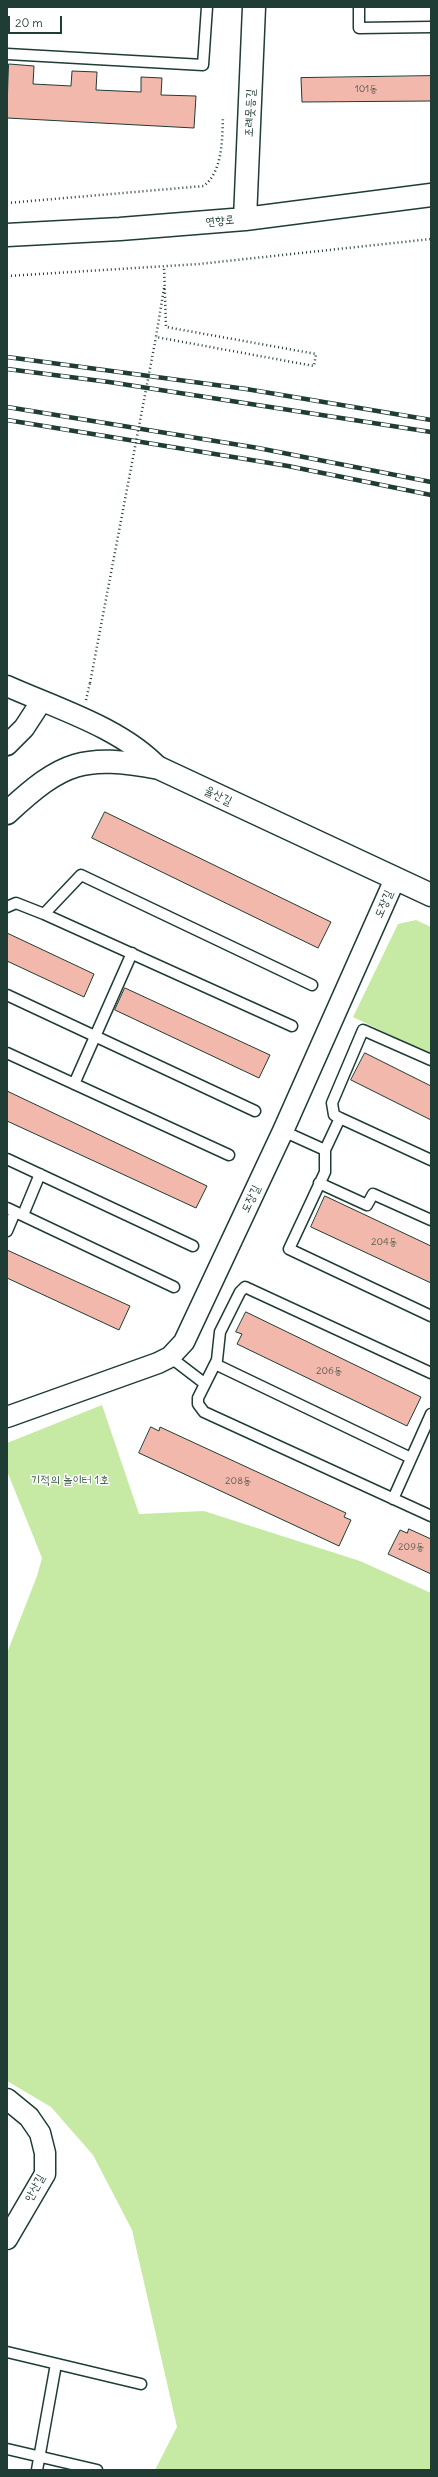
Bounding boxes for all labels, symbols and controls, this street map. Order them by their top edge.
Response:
scale bar [10,8,64,34]
text: 20 m [15,15,43,30]
house number: 101동 [355,83,377,95]
street label: 조례못등길 [242,89,258,137]
street label: 연향로 [205,213,235,229]
street label: 율산길 [202,783,234,809]
street label: 도장길 [372,888,396,920]
street label: 도장길 [238,1183,264,1215]
house number: 204동 [371,1236,397,1248]
house number: 206동 [316,1365,342,1377]
park label: 기적의 놀이터 1호 [31,1474,109,1488]
house number: 208동 [225,1475,251,1487]
house number: 209동 [398,1541,424,1553]
street label: 안산길 [22,2172,48,2204]

